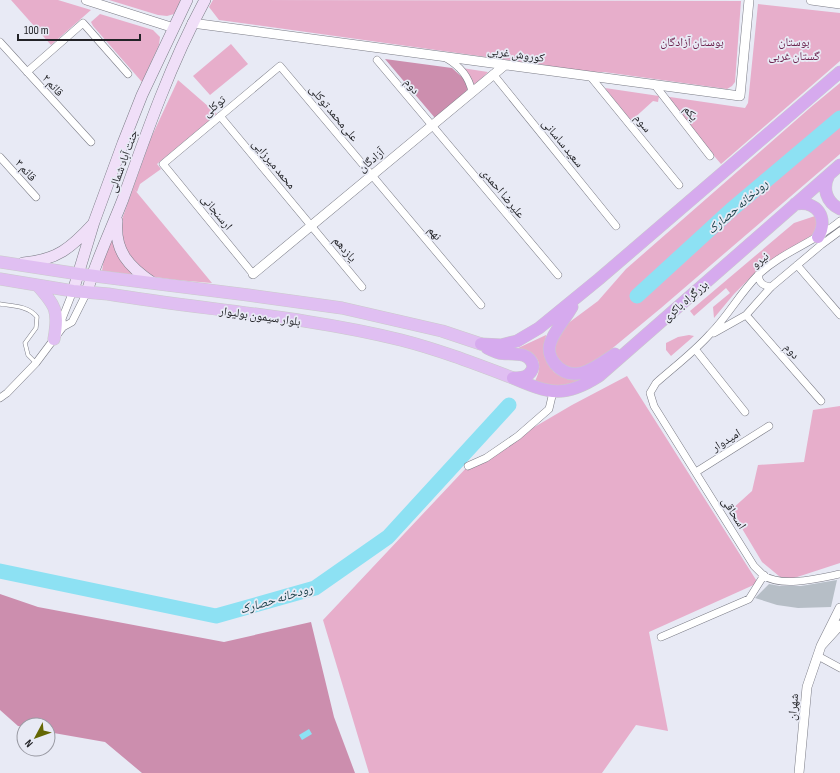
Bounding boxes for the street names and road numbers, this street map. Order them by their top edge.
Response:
street label: کوروش غربی [486,43,545,66]
street label: قائم ۲ [39,71,67,100]
street label: دوم [401,75,423,97]
street label: علی‌محمد توکلی [306,82,362,145]
street label: توکلی [200,92,229,120]
street label: یکم [680,102,702,124]
street label: سوم [631,111,655,136]
street label: سعید ساسانی [538,116,587,171]
street label: جنت آباد شمالی [105,127,142,195]
street label: محمد میرزایی [248,136,299,192]
street label: آزادگان [355,144,388,176]
street label: قائم ۳ [12,156,40,185]
street label: علیرضا احمدی [477,165,528,222]
street label: ارسنجانی [198,191,236,233]
street label: نهم [424,223,445,244]
street label: یازدهم [329,233,360,266]
street label: نیرو [749,249,772,272]
street label: بزرگراه باکری [659,277,711,325]
street label: بلوار سیمون بولیوار [217,303,302,330]
street label: دوم [781,340,803,362]
street label: امیدوار [708,426,744,456]
street label: اسحاقی [718,494,749,532]
street label: شهران [785,693,802,721]

